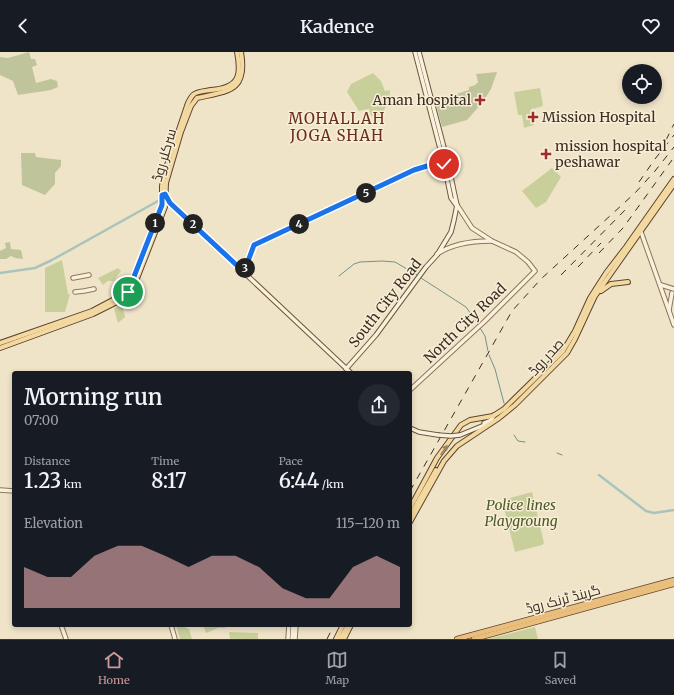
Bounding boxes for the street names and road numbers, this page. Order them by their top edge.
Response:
street label: سرکلر روڈ [148,126,180,184]
street label: South City Road [345,255,426,351]
street label: North City Road [420,279,510,367]
street label: صدر روڈ [525,335,567,379]
street label: گرینڈ ٹرنک روڈ [524,580,602,618]

